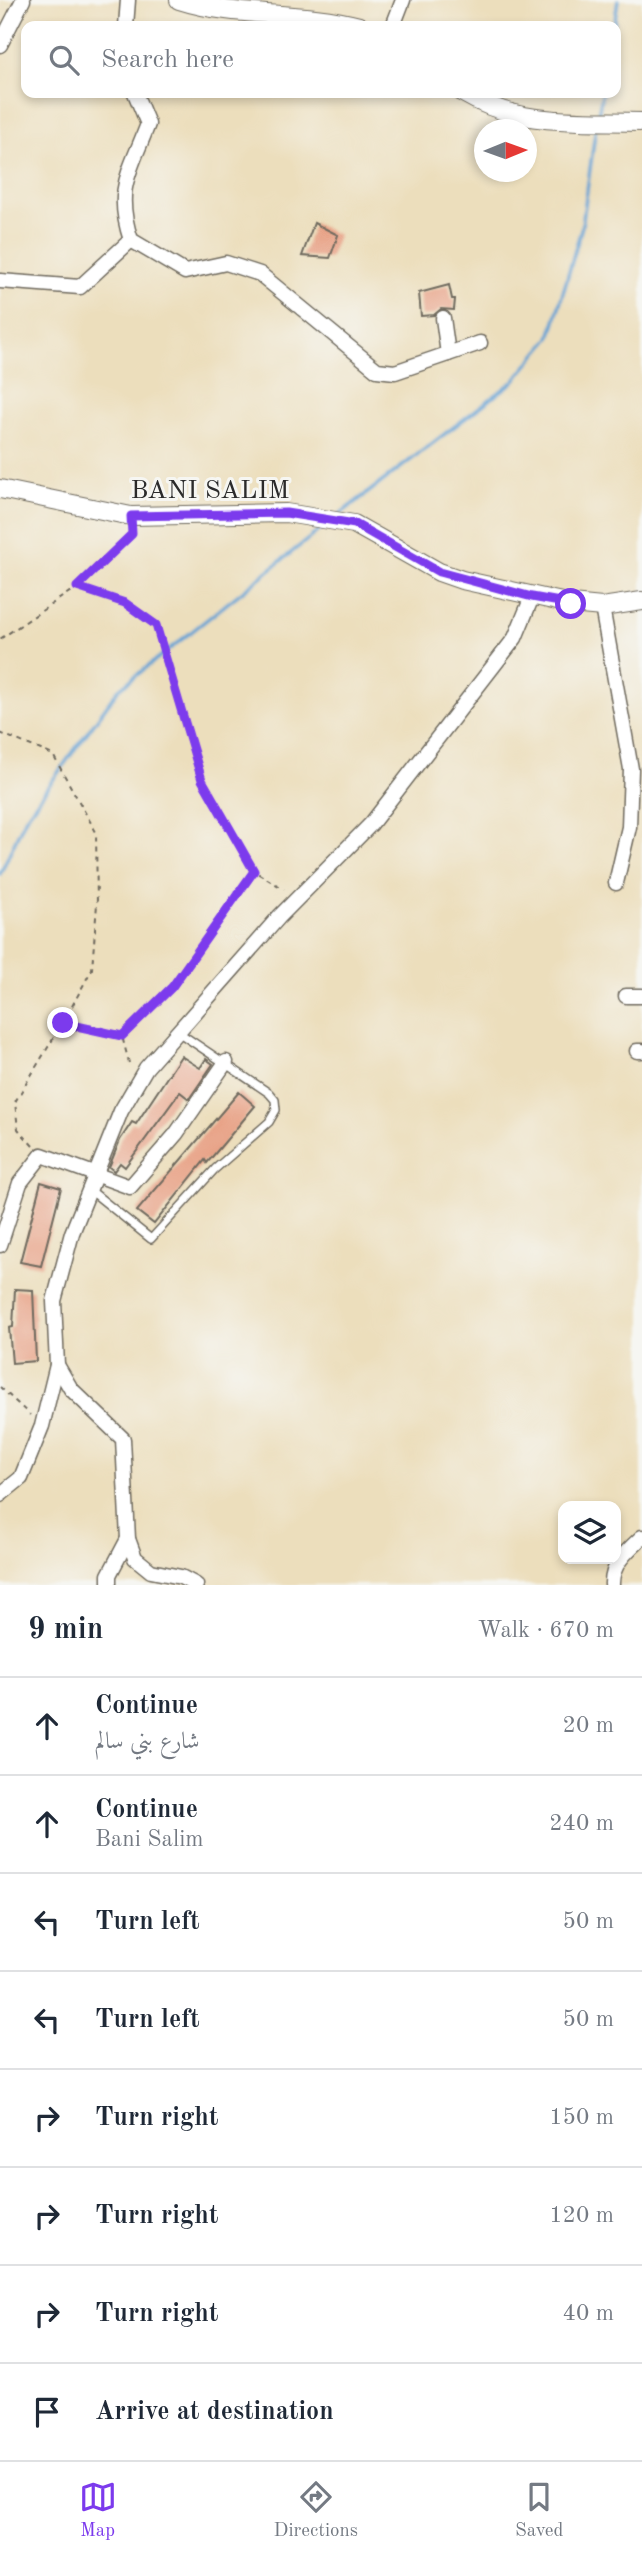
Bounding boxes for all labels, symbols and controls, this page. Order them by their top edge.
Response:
search box [21,21,621,98]
icon: search [45,41,83,79]
text: Search here [101,47,234,73]
north arrow [474,119,537,182]
street label: BANI SALIM [130,478,290,504]
route start [555,588,586,619]
route end [47,1007,78,1038]
map controls [558,1501,621,1564]
button: layers [558,1501,621,1564]
text: 9 min [28,1615,103,1645]
text: Walk · 670 m [478,1619,614,1642]
text: Continue [95,1693,198,1719]
icon: ahead [28,1707,66,1745]
text: 20 m [563,1714,614,1737]
text: شارع بني سالم [95,1730,200,1753]
text: Continue [95,1797,198,1823]
icon: ahead [28,1805,66,1843]
text: 240 m [549,1812,614,1835]
text: Bani Salim [95,1828,204,1851]
icon: left [28,1903,66,1941]
text: Turn left [95,1909,200,1935]
text: 50 m [563,1910,614,1933]
icon: left [28,2001,66,2039]
text: Turn left [95,2007,200,2033]
text: 50 m [563,2008,614,2031]
icon: right [28,2099,66,2137]
text: Turn right [95,2105,218,2131]
text: 150 m [549,2106,614,2129]
icon: right [28,2197,66,2235]
text: Turn right [95,2203,218,2229]
text: 120 m [549,2204,614,2227]
icon: right [28,2295,66,2333]
text: Turn right [95,2301,218,2327]
text: 40 m [563,2302,614,2325]
icon: arrive [28,2393,66,2431]
text: Arrive at destination [95,2399,334,2425]
tab: Map [79,2478,117,2543]
tab: Directions [274,2478,358,2543]
tab: Saved [515,2478,563,2543]

